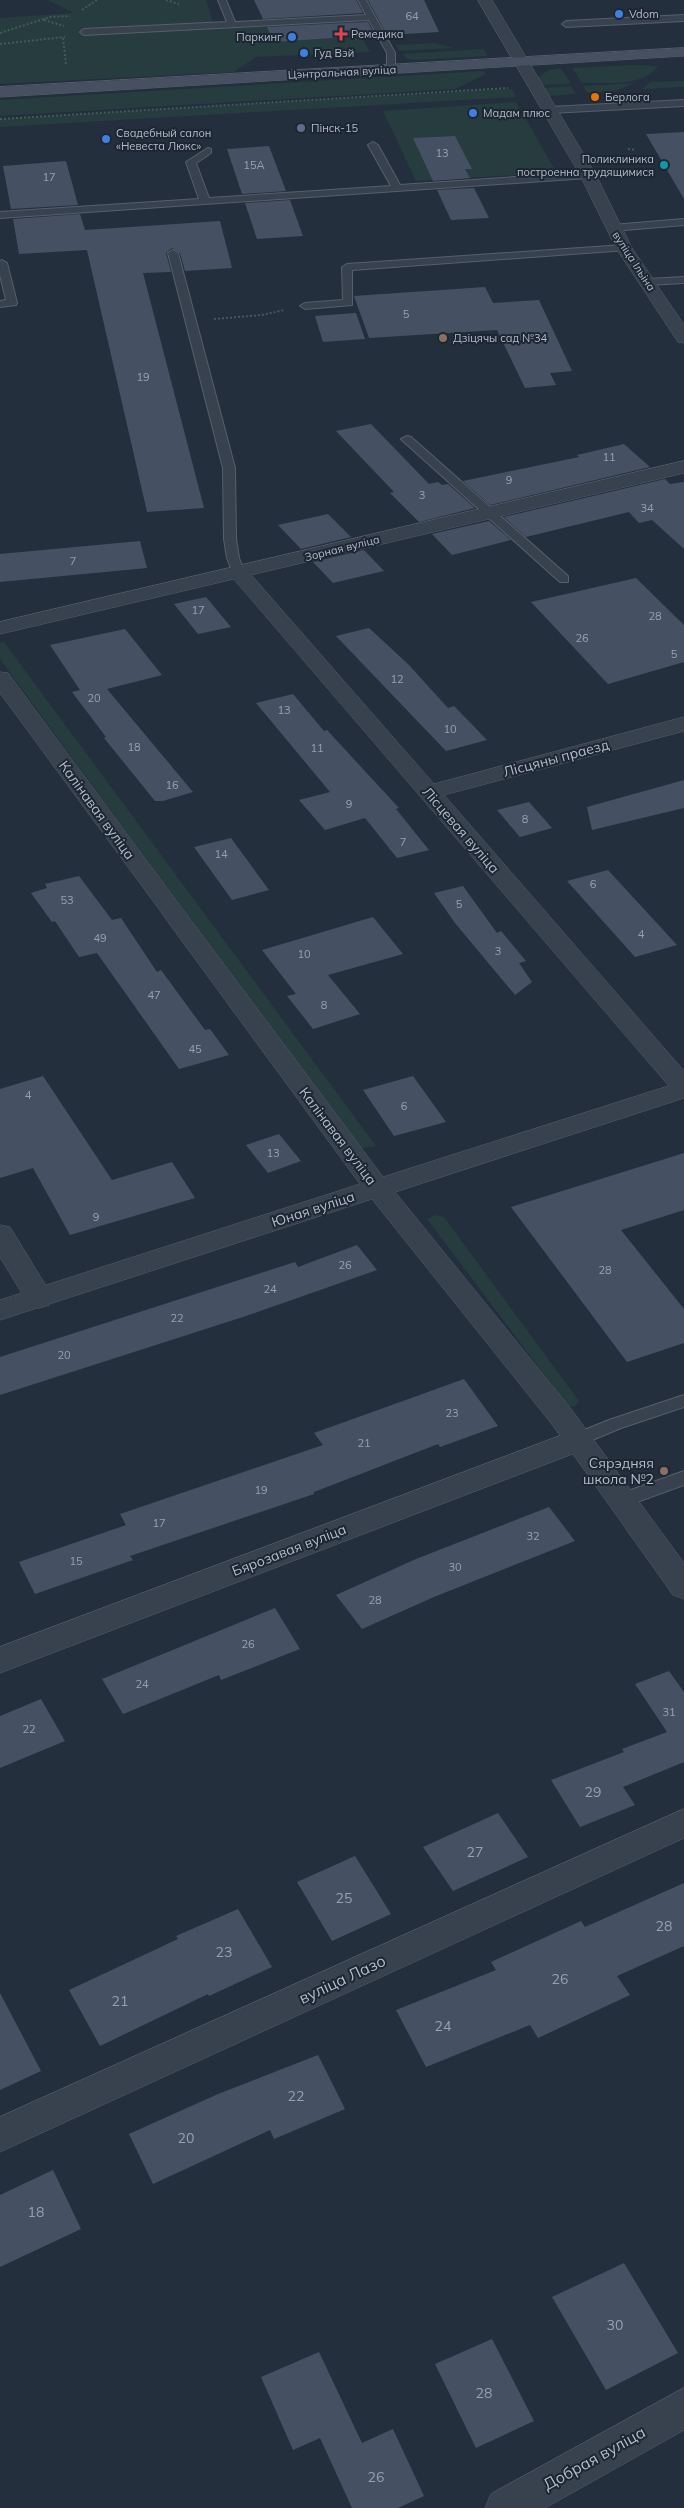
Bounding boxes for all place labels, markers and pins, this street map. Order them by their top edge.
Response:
place label: Vdom [629,7,659,21]
marker: Vdom [613,8,625,20]
place label: Ремедика [351,27,403,41]
marker: Ремедика [335,28,347,40]
place label: Паркинг [236,30,282,44]
marker: Паркинг [286,31,298,43]
place label: Гуд Вэй [314,46,354,60]
marker: Гуд Вэй [298,47,310,59]
place label: Берлога [605,90,650,104]
marker: Берлога [589,91,601,103]
place label: Мадам плюс [483,106,550,120]
marker: Мадам плюс [467,107,479,119]
place label: Пінск-15 [311,121,359,135]
marker: Пінск-15 [295,122,307,134]
place label: Свадебный салон «Невеста Люкс» [116,126,211,153]
marker: Свадебный салон «Невеста Люкс» [100,133,112,145]
place label: Поликлиника построенна трудящимися [517,152,654,179]
marker: Поликлиника построенна трудящимися [658,159,670,171]
place label: Дзіцячы сад №34 [453,331,548,345]
marker: Дзіцячы сад №34 [437,332,449,344]
place label: Сярэдняя школа №2 [583,1454,654,1488]
marker: Сярэдняя школа №2 [658,1465,670,1477]

